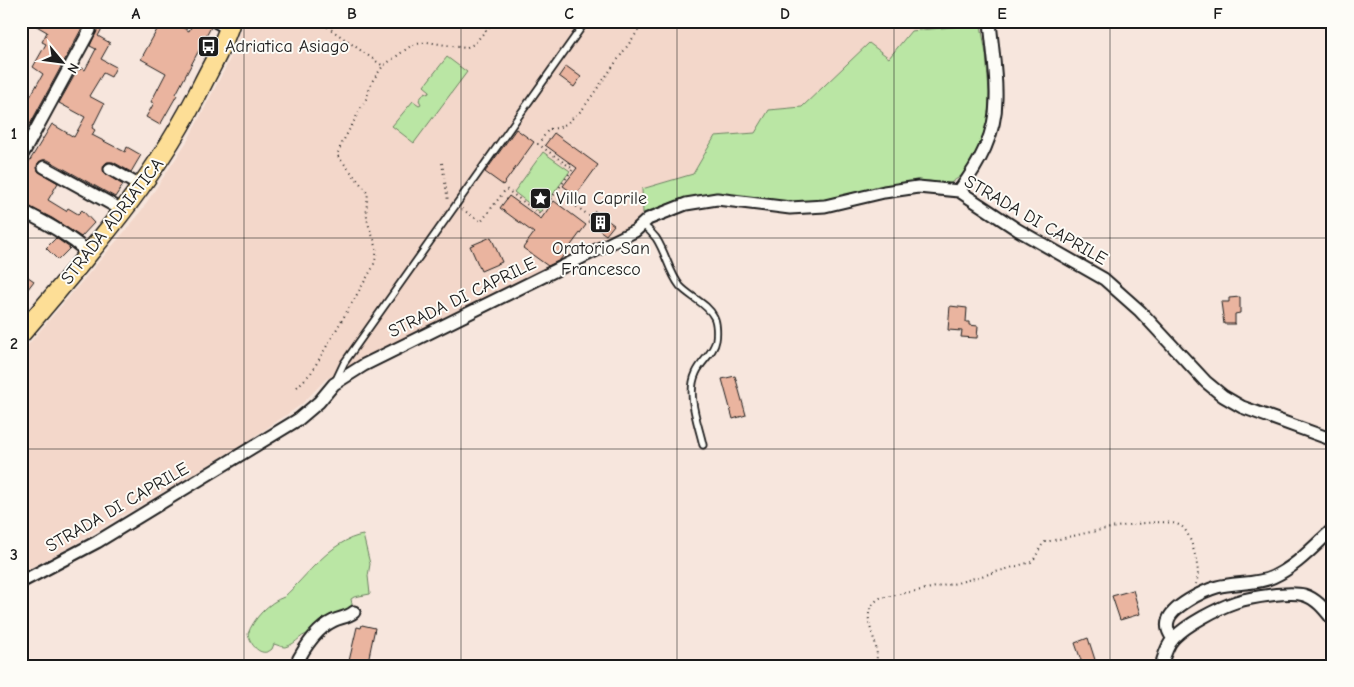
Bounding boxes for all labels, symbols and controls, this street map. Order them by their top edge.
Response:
text: A [132,5,141,23]
text: B [347,5,357,23]
text: C [564,5,574,23]
text: D [780,5,790,23]
text: E [997,5,1007,23]
text: F [1213,5,1223,23]
bus stop icon: Adriatica Asiago [197,34,221,58]
place label: Adriatica Asiago [225,36,349,57]
north arrow [38,38,88,88]
text: N [63,60,83,76]
text: 1 [11,125,17,143]
street label: STRADA ADRIATICA [57,154,168,289]
street label: STRADA DI CAPRILE [961,171,1111,270]
place icon: Villa Caprile [528,186,552,210]
place label: Villa Caprile [556,188,647,209]
building icon: Oratorio San Francesco [589,211,613,235]
place label: Oratorio San Francesco [552,238,650,280]
street label: STRADA DI CAPRILE [385,253,539,342]
text: 2 [10,335,18,353]
street label: STRADA DI CAPRILE [42,458,193,557]
text: 3 [10,546,18,564]

